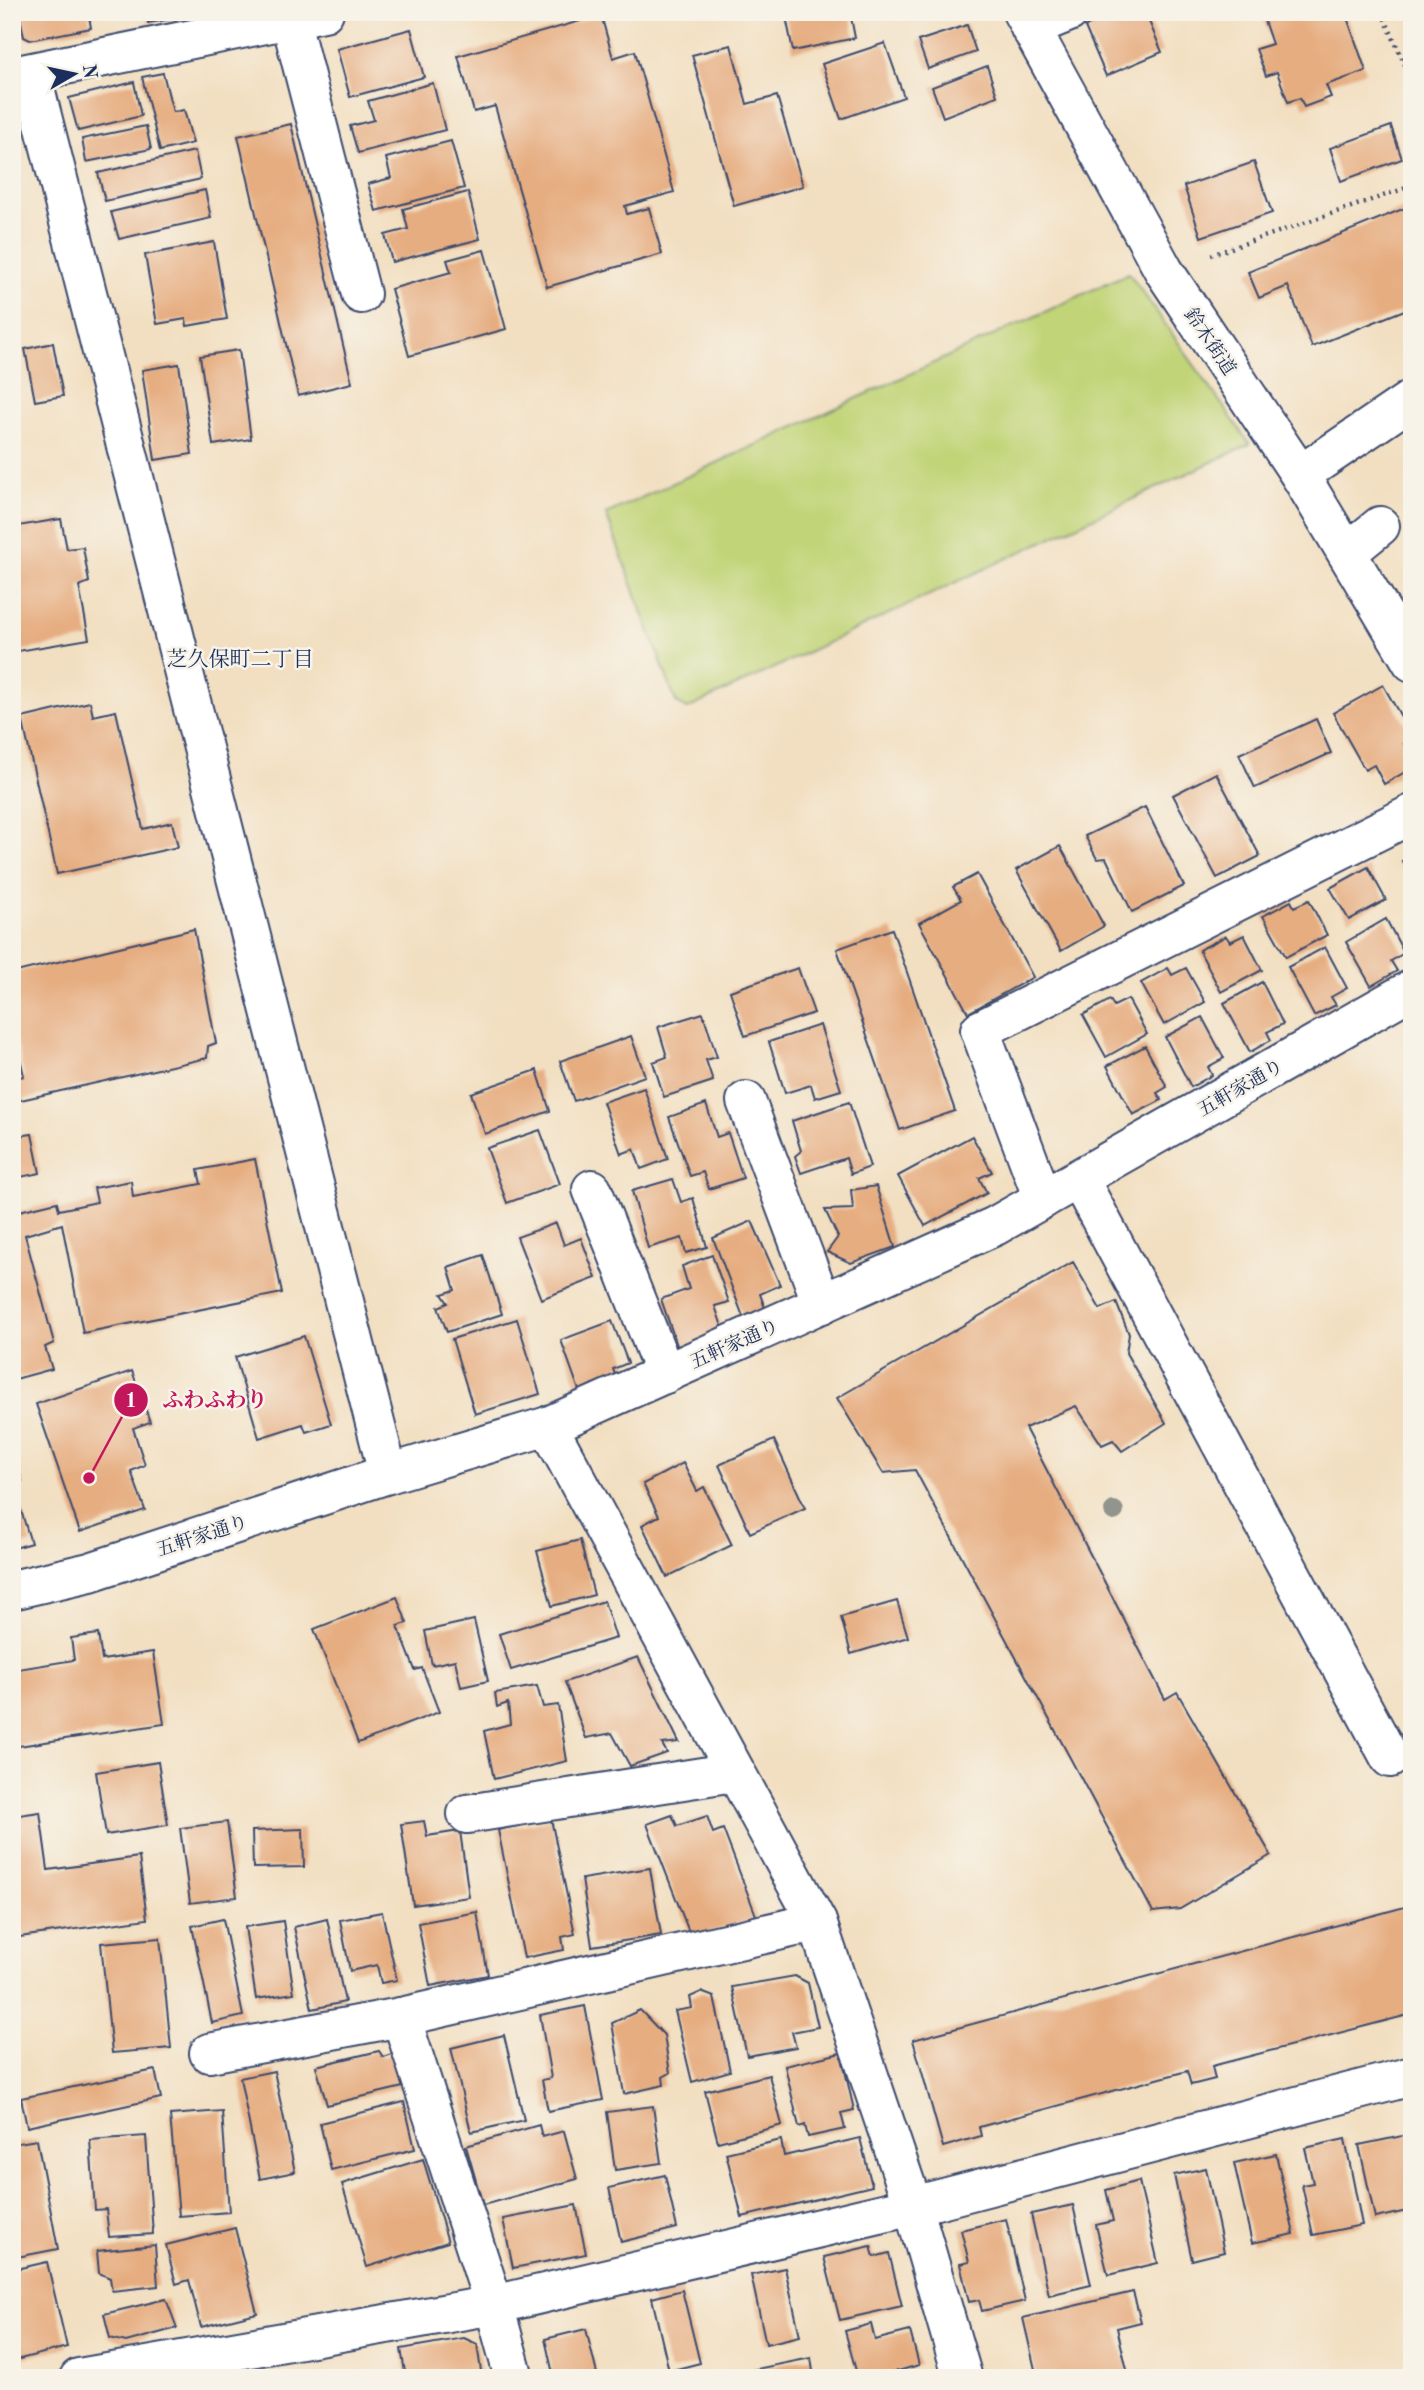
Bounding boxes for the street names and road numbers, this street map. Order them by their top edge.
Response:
street label: 鈴木街道 [1180,304,1241,379]
street label: 五軒家通り [1194,1055,1287,1121]
street label: 五軒家通り [687,1315,782,1373]
street label: 五軒家通り [154,1511,251,1561]

